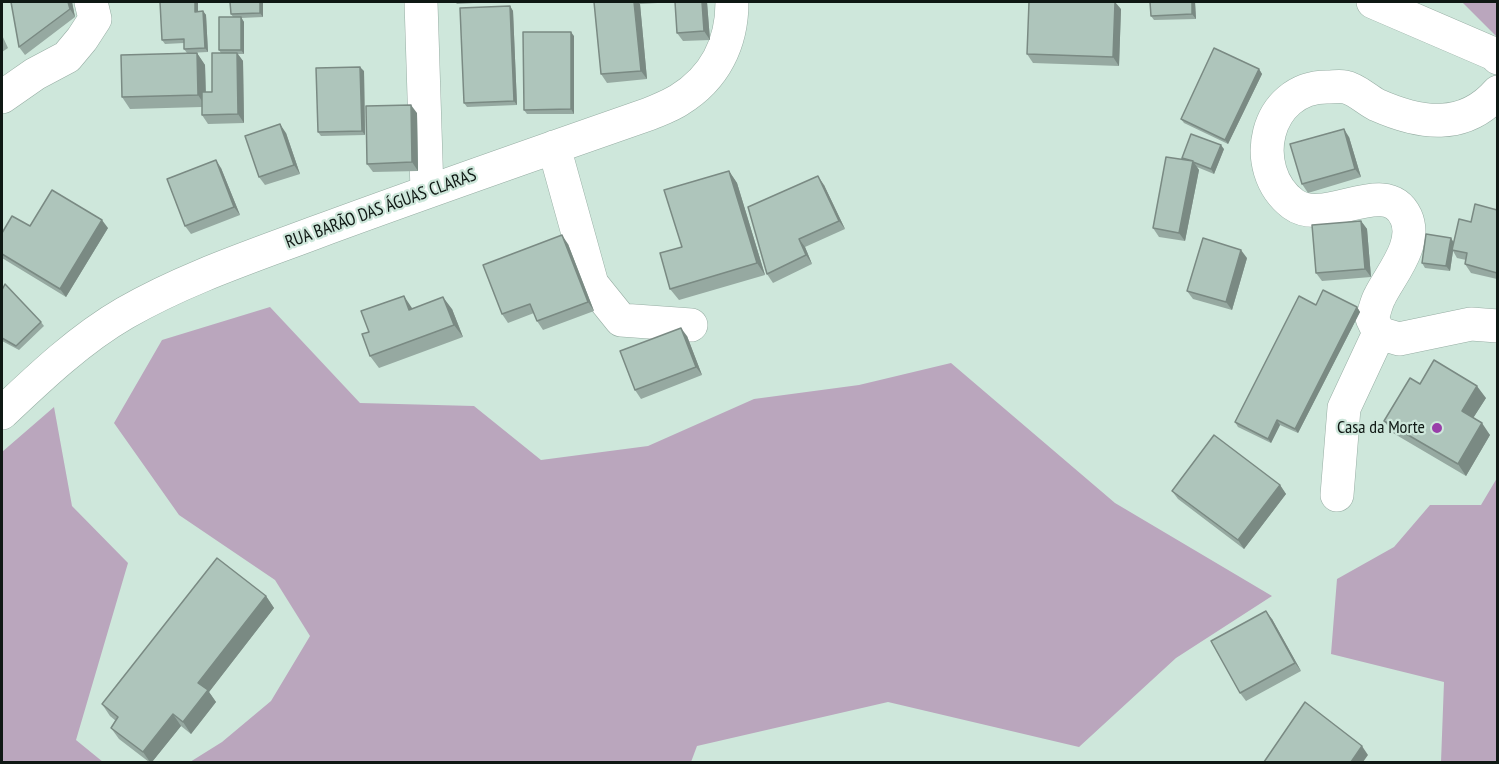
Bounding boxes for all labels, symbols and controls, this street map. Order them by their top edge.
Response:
street label: RUA BARÃO DAS ÁGUAS CLARAS [283,164,479,254]
place label: Casa da Morte [1337,417,1425,439]
marker: Casa da Morte [1430,421,1444,435]

